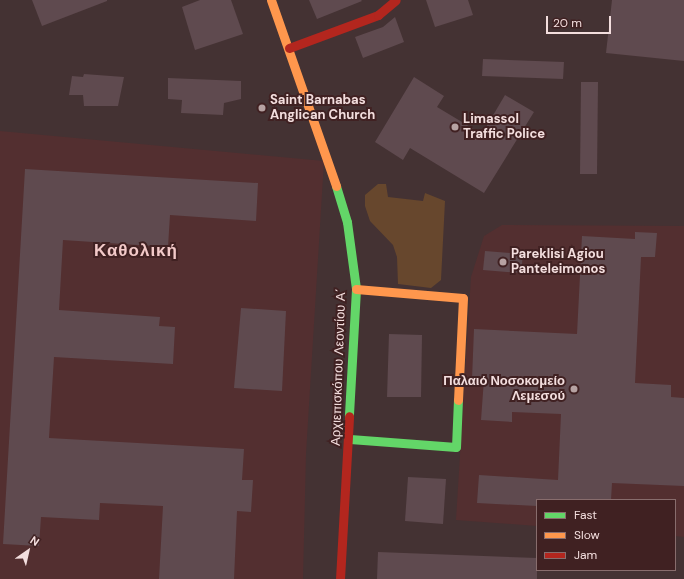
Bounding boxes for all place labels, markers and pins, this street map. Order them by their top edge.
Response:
place label: Saint Barnabas Anglican Church [270,93,375,124]
marker: Saint Barnabas Anglican Church [257,103,267,113]
place label: Limassol Traffic Police [463,112,545,143]
marker: Limassol Traffic Police [450,122,460,132]
place label: Pareklisi Agiou Panteleimonos [511,247,605,278]
marker: Pareklisi Agiou Panteleimonos [498,257,508,267]
place label: Παλαιό Νοσοκομείο Λεμεσού [443,374,565,405]
marker: Παλαιό Νοσοκομείο Λεμεσού [568,383,580,395]

